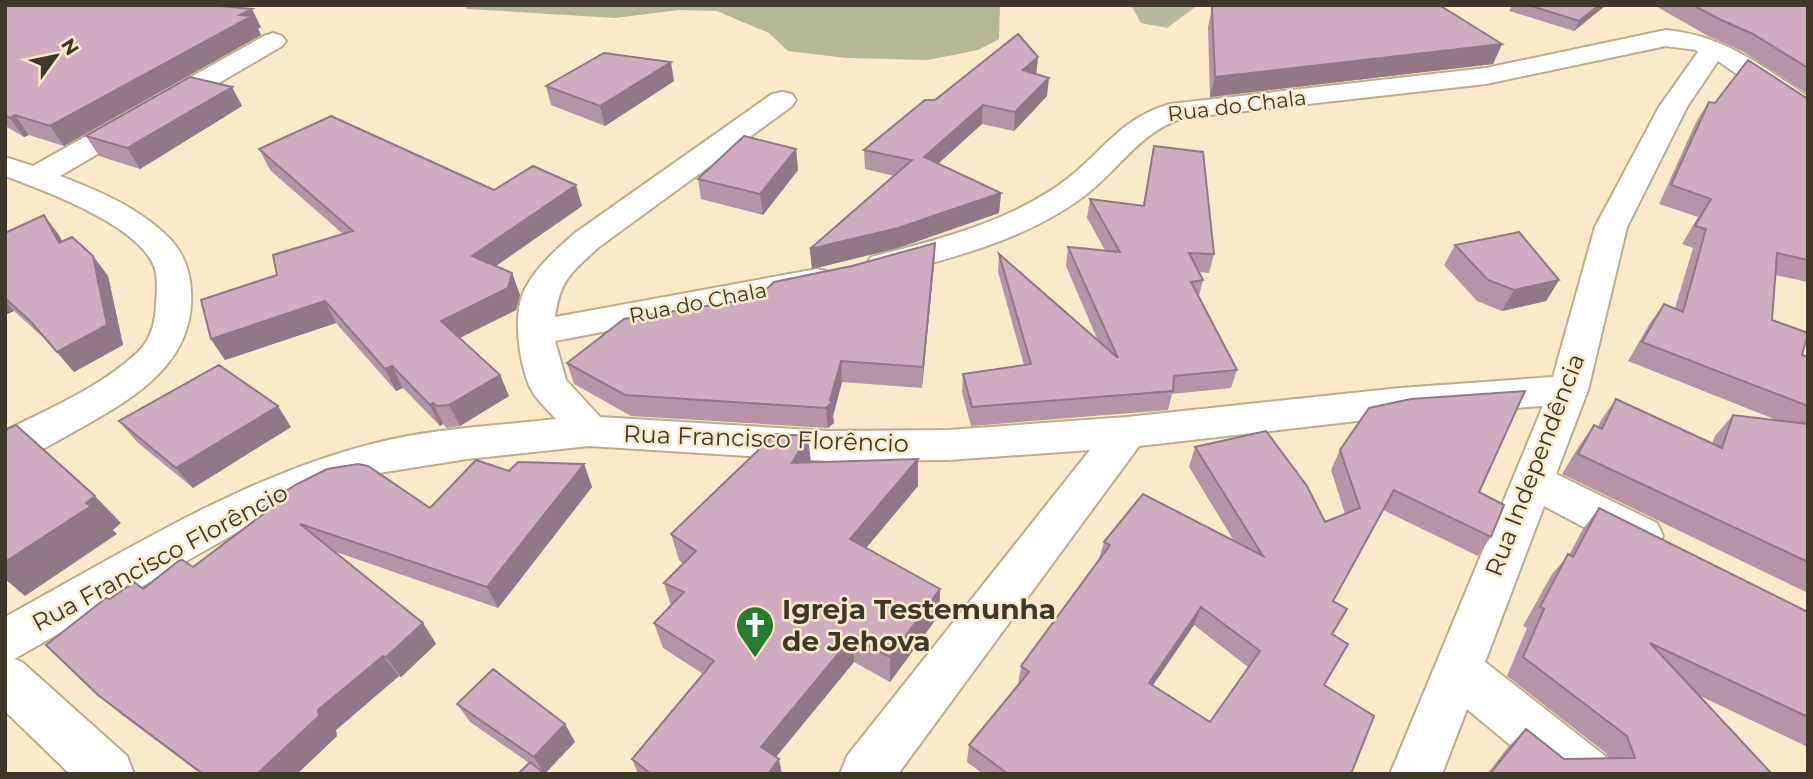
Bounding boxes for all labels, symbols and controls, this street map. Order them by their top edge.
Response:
north arrow [21,21,91,91]
text: N [56,34,84,60]
street label: Rua do Chala [1166,85,1308,126]
street label: Rua do Chala [627,277,769,328]
street label: Rua Independência [1479,349,1590,580]
street label: Rua Francisco Florêncio [623,419,909,458]
street label: Rua Francisco Florêncio [27,478,293,637]
place label: Igreja Testemunha de Jehova [782,592,1056,658]
church icon: Igreja Testemunha de Jehova [734,604,776,659]

